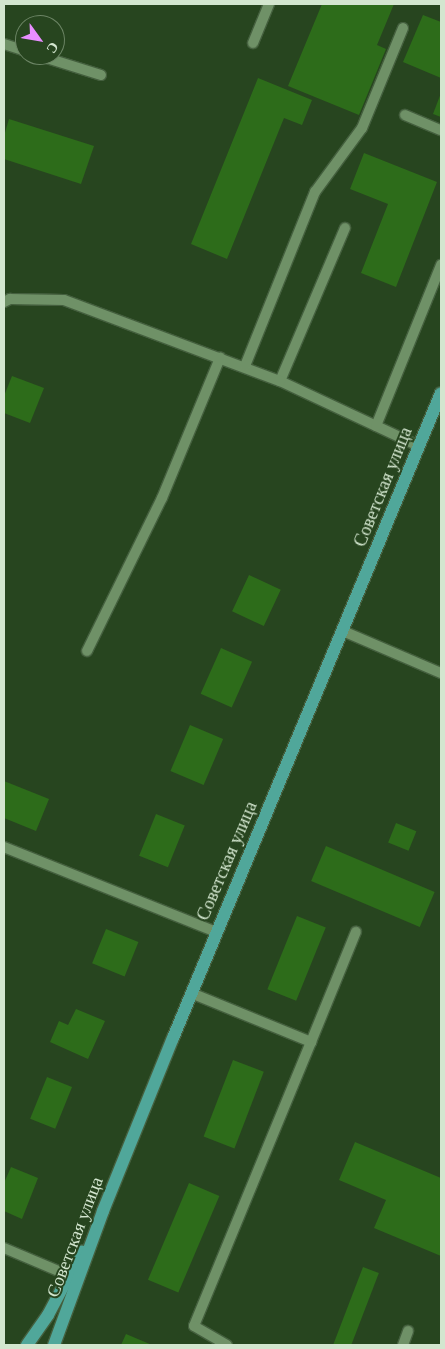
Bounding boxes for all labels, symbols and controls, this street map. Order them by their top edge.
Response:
north arrow [15,15,65,65]
text: С [43,39,61,56]
street label: Советская улица [349,424,417,550]
street label: Советская улица [192,798,262,924]
street label: Советская улица [42,1174,108,1300]

